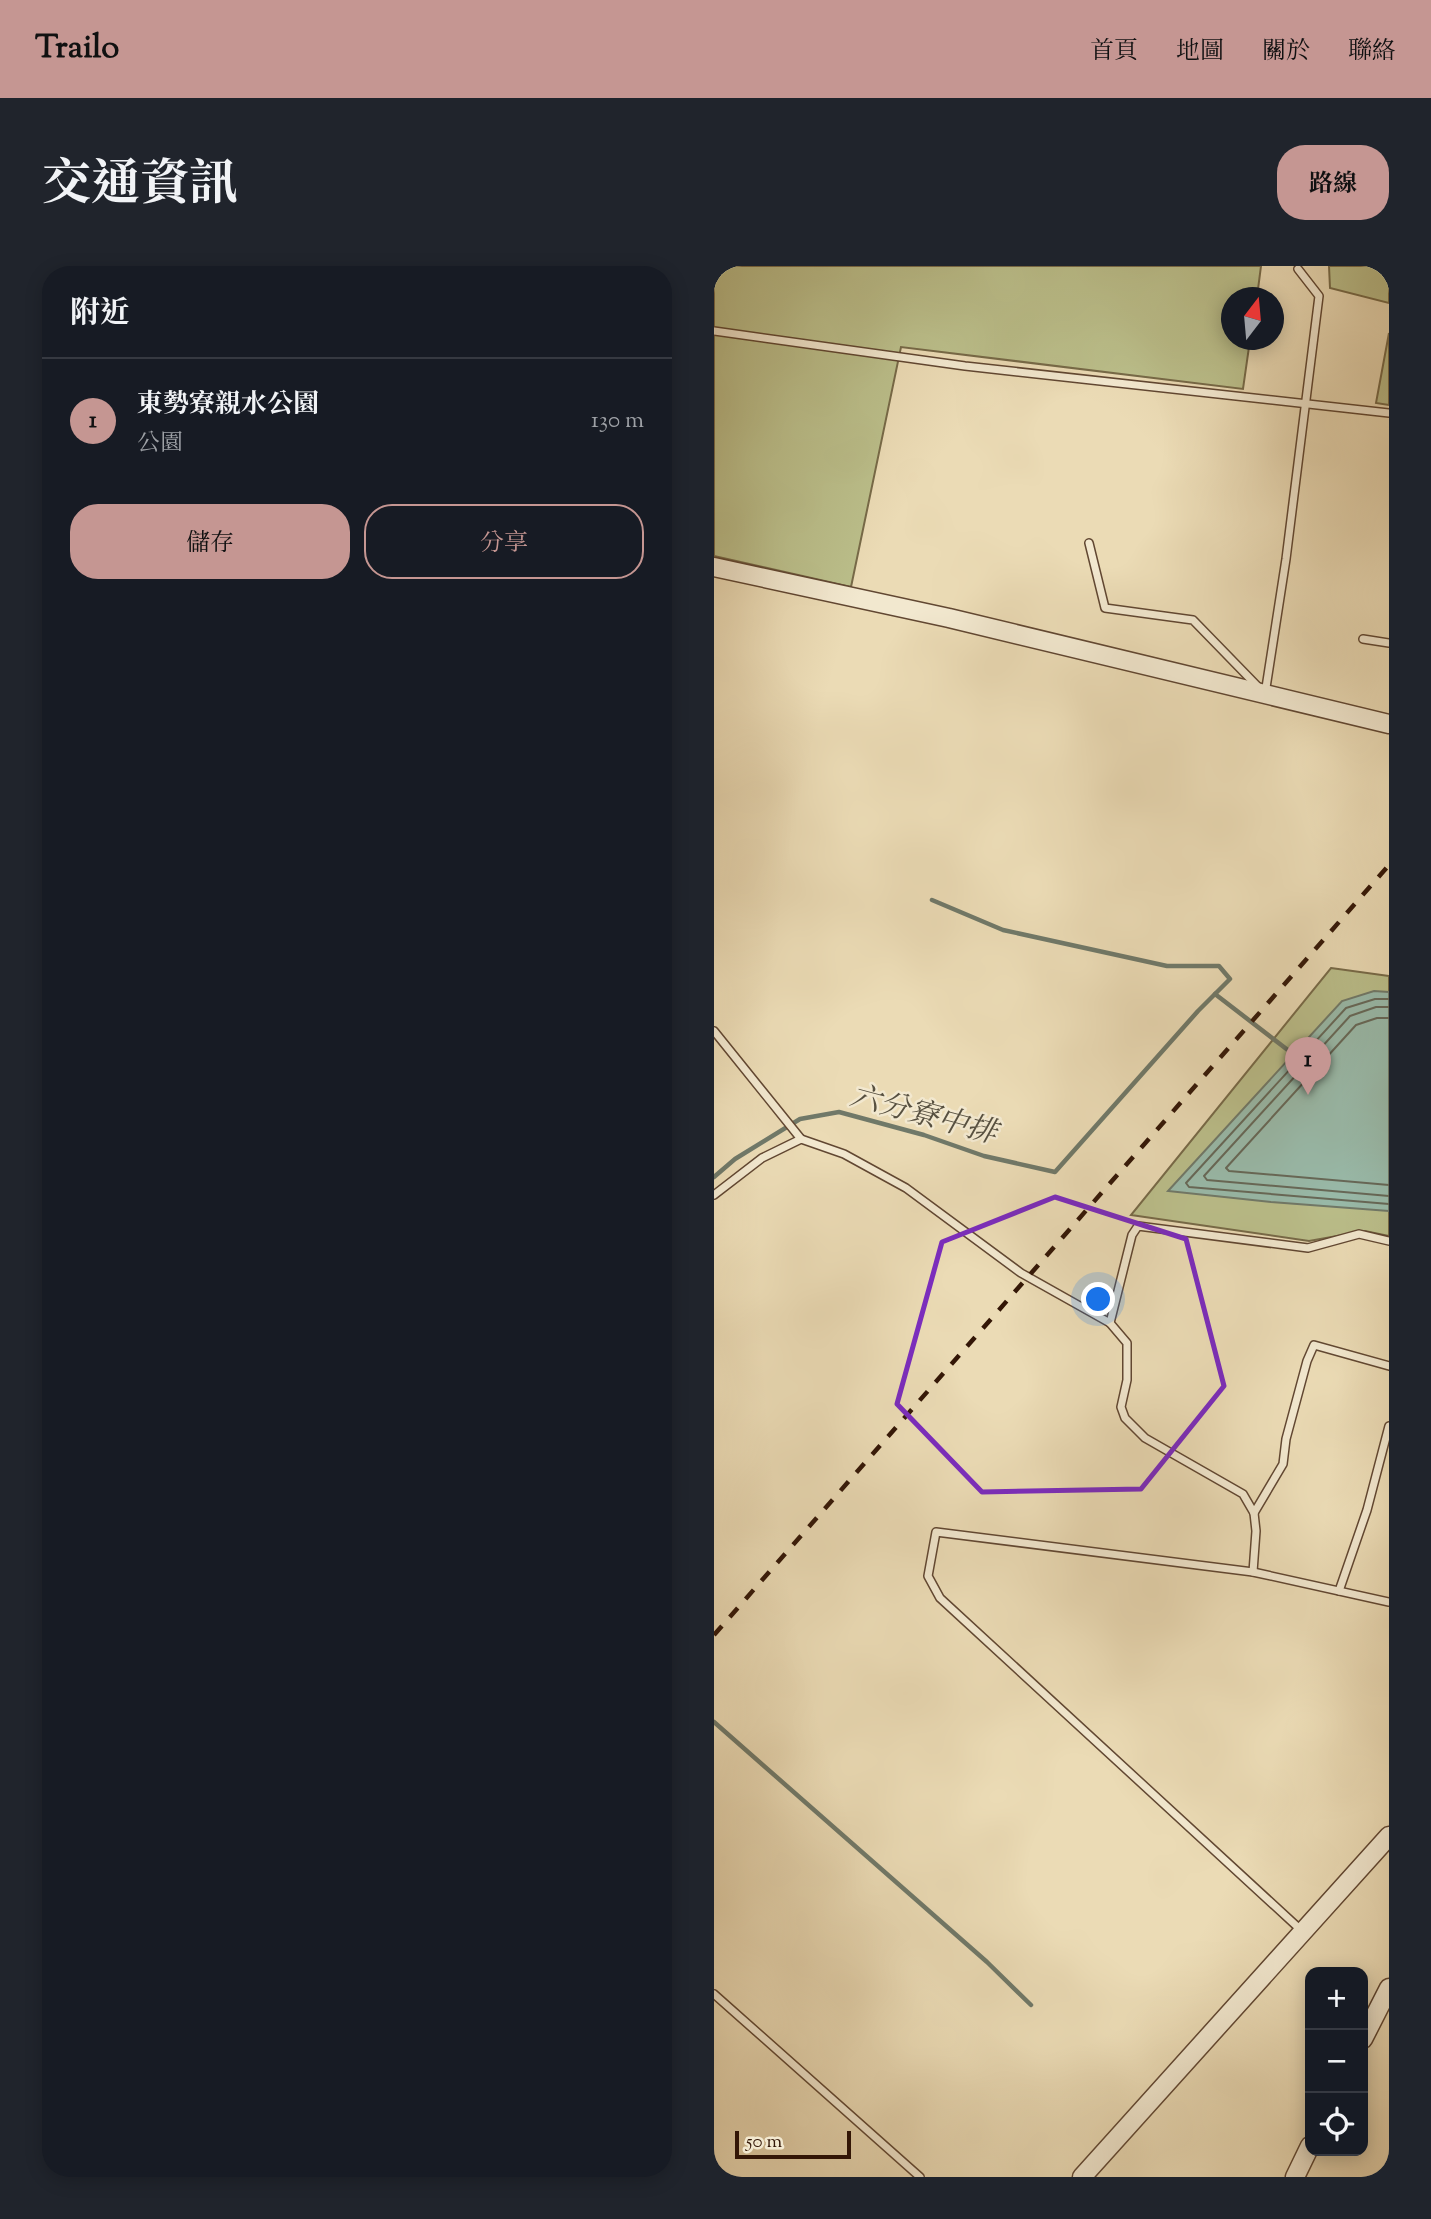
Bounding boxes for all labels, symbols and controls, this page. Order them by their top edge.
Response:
text: Trailo [35,25,119,73]
text: 首頁 [1090,35,1138,69]
text: 地圖 [1176,35,1224,69]
text: 關於 [1262,35,1310,69]
text: 聯絡 [1348,35,1396,69]
button: 路線 [1277,145,1389,220]
text: 交通資訊 [42,152,238,222]
north arrow [1221,287,1284,350]
text: 附近 [70,293,130,336]
text: 東勢寮親水公園 [137,387,319,424]
text: 1 [89,405,97,438]
text: 130 m [591,405,644,438]
text: 公園 [137,428,183,461]
button: 儲存 [70,504,350,579]
button: 分享 [364,504,644,579]
pin: 1 [1285,1037,1331,1095]
water label: 六分寮中排 [845,1076,1005,1157]
your location [1081,1282,1115,1316]
map controls [1305,1967,1368,2156]
button: + [1305,1967,1368,2030]
button: − [1305,2030,1368,2093]
button: locate [1305,2093,1368,2156]
scale bar [735,2128,850,2160]
text: 50 m [746,2129,782,2156]

